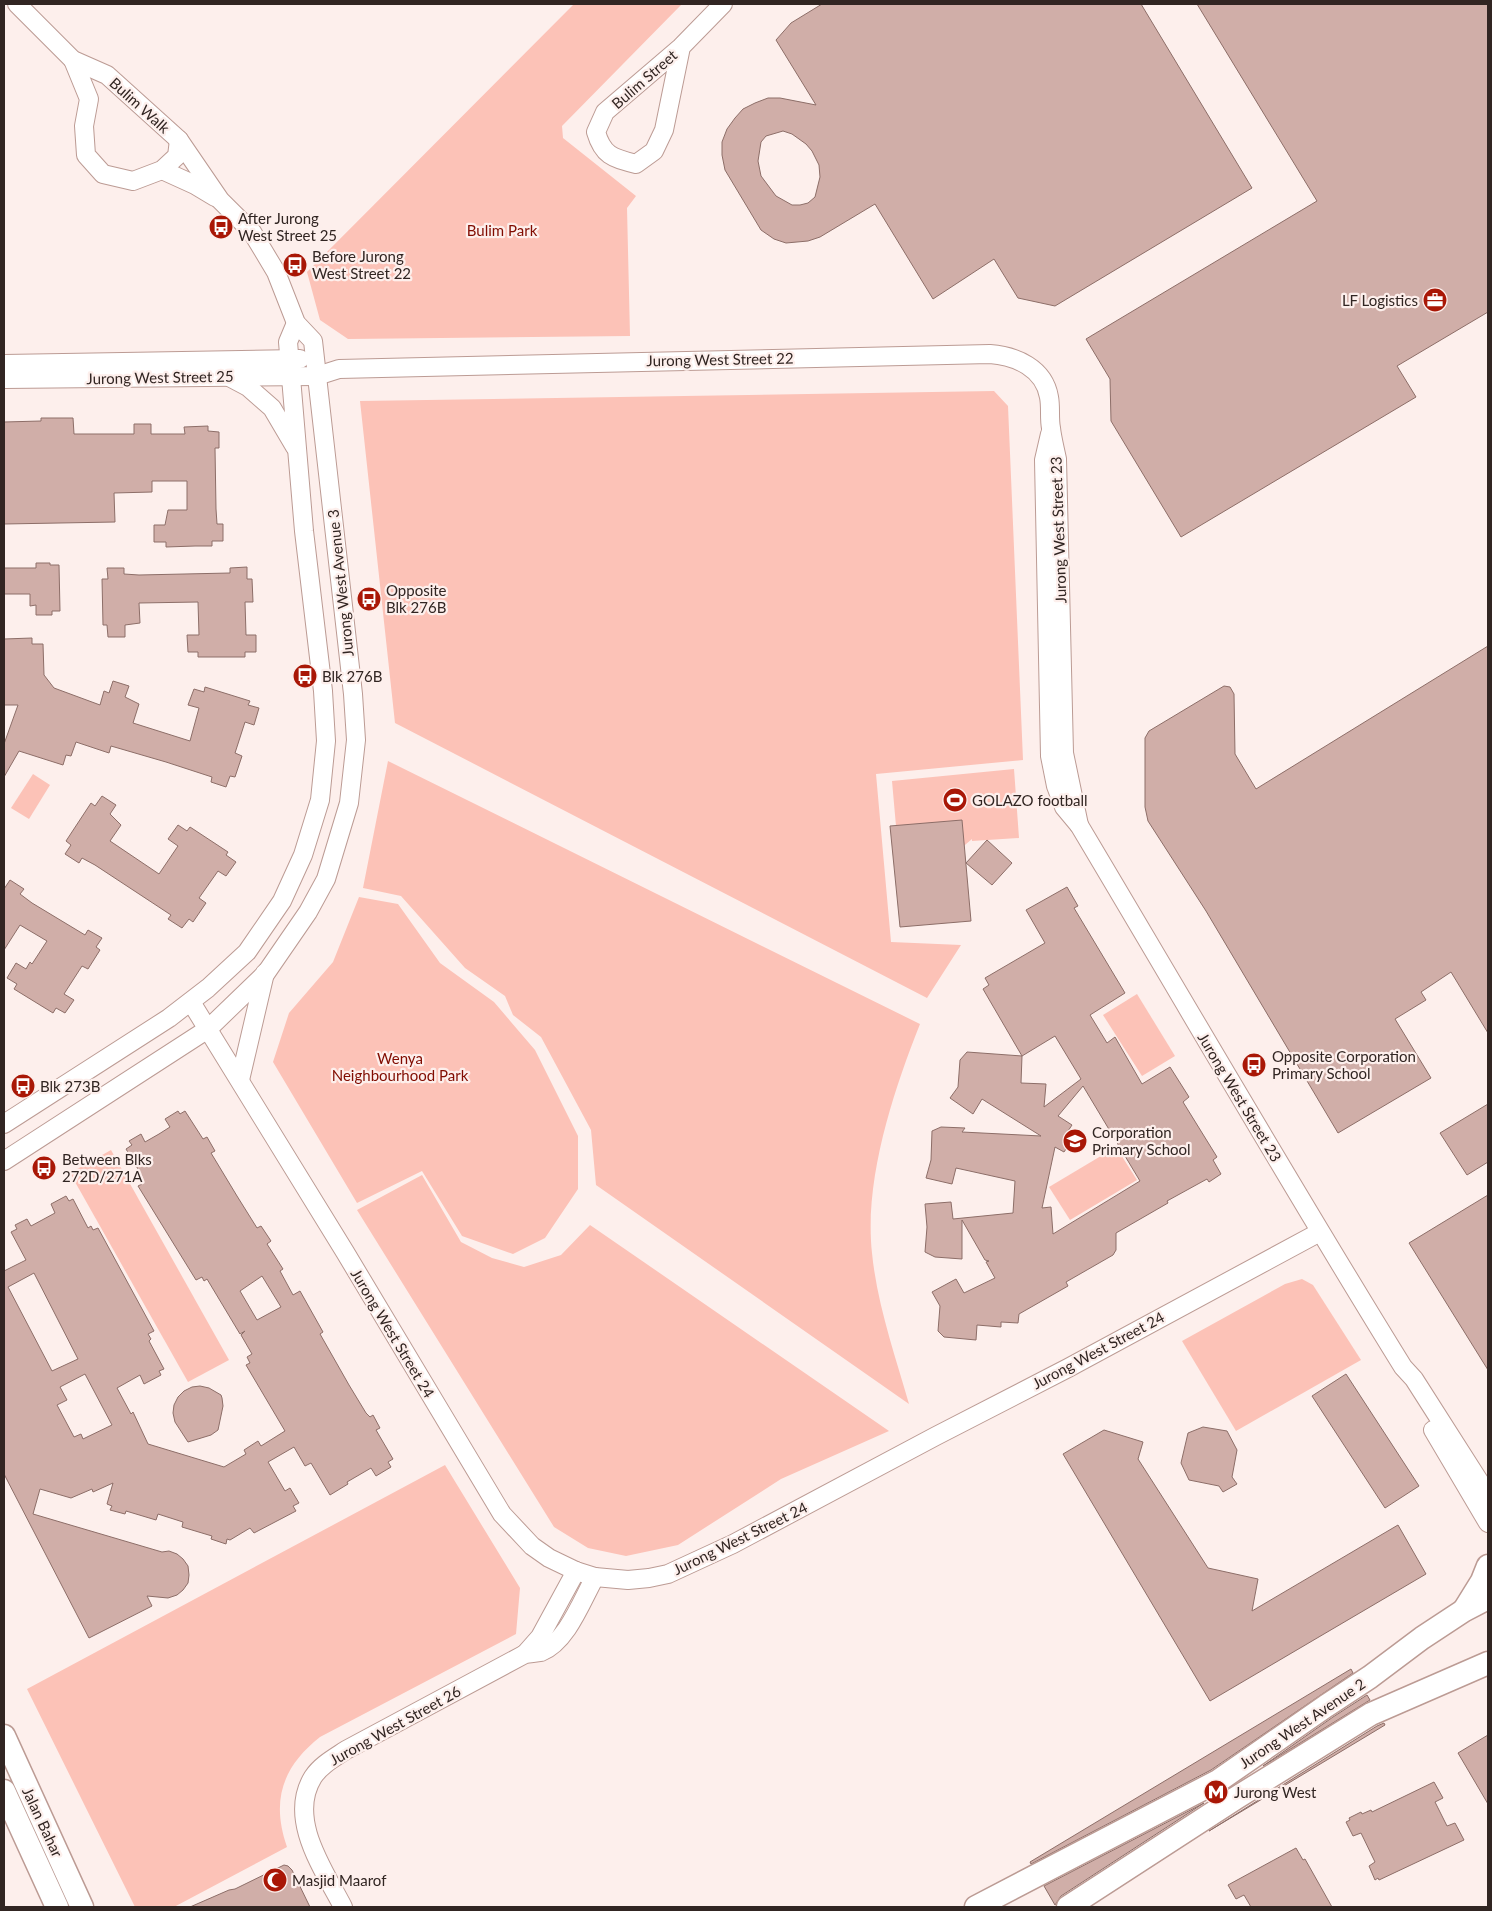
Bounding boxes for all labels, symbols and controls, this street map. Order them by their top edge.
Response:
street label: Bulim Street [608,45,681,112]
street label: Bulim Walk [106,73,174,137]
place label: After Jurong West Street 25 [238,209,337,244]
bus stop icon: After Jurong West Street 25 [208,214,234,240]
park label: Bulim Park [467,221,538,239]
place label: Before Jurong West Street 22 [312,247,411,282]
bus stop icon: Before Jurong West Street 22 [282,252,308,278]
office icon: LF Logistics [1422,287,1448,313]
place label: LF Logistics [1342,291,1418,309]
street label: Jurong West Street 22 [646,349,794,369]
street label: Jurong West Street 25 [86,367,234,387]
street label: Jurong West Street 23 [1046,456,1070,604]
street label: Jurong West Avenue 3 [323,508,357,658]
place label: Opposite Blk 276B [386,581,447,616]
bus stop icon: Opposite Blk 276B [356,586,382,612]
bus stop icon: Blk 276B [292,663,318,689]
place label: Blk 276B [322,667,382,685]
sports icon: GOLAZO football [942,787,968,813]
place label: GOLAZO football [972,791,1088,809]
street label: Jurong West Street 23 [1194,1029,1286,1165]
place label: Opposite Corporation Primary School [1272,1047,1416,1082]
park label: Wenya Neighbourhood Park [332,1049,469,1084]
bus stop icon: Opposite Corporation Primary School [1241,1052,1267,1078]
bus stop icon: Blk 273B [10,1073,36,1099]
place label: Blk 273B [40,1077,100,1095]
place label: Corporation Primary School [1092,1123,1191,1158]
school or university icon: Corporation Primary School [1062,1128,1088,1154]
place label: Between Blks 272D/271A [62,1150,152,1185]
bus stop icon: Between Blks 272D/271A [31,1155,57,1181]
street label: Jurong West Street 24 [347,1265,439,1401]
street label: Jurong West Street 24 [1029,1307,1167,1392]
street label: Jurong West Street 24 [670,1498,810,1578]
street label: Jurong West Avenue 2 [1236,1674,1368,1772]
street label: Jurong West Street 26 [326,1681,464,1769]
metro station icon: Jurong West [1203,1779,1229,1805]
place label: Jurong West [1234,1783,1317,1801]
street label: Jalan Bahar [19,1784,67,1860]
mosque icon: Masjid Maarof [262,1867,288,1893]
place label: Masjid Maarof [292,1871,387,1889]

